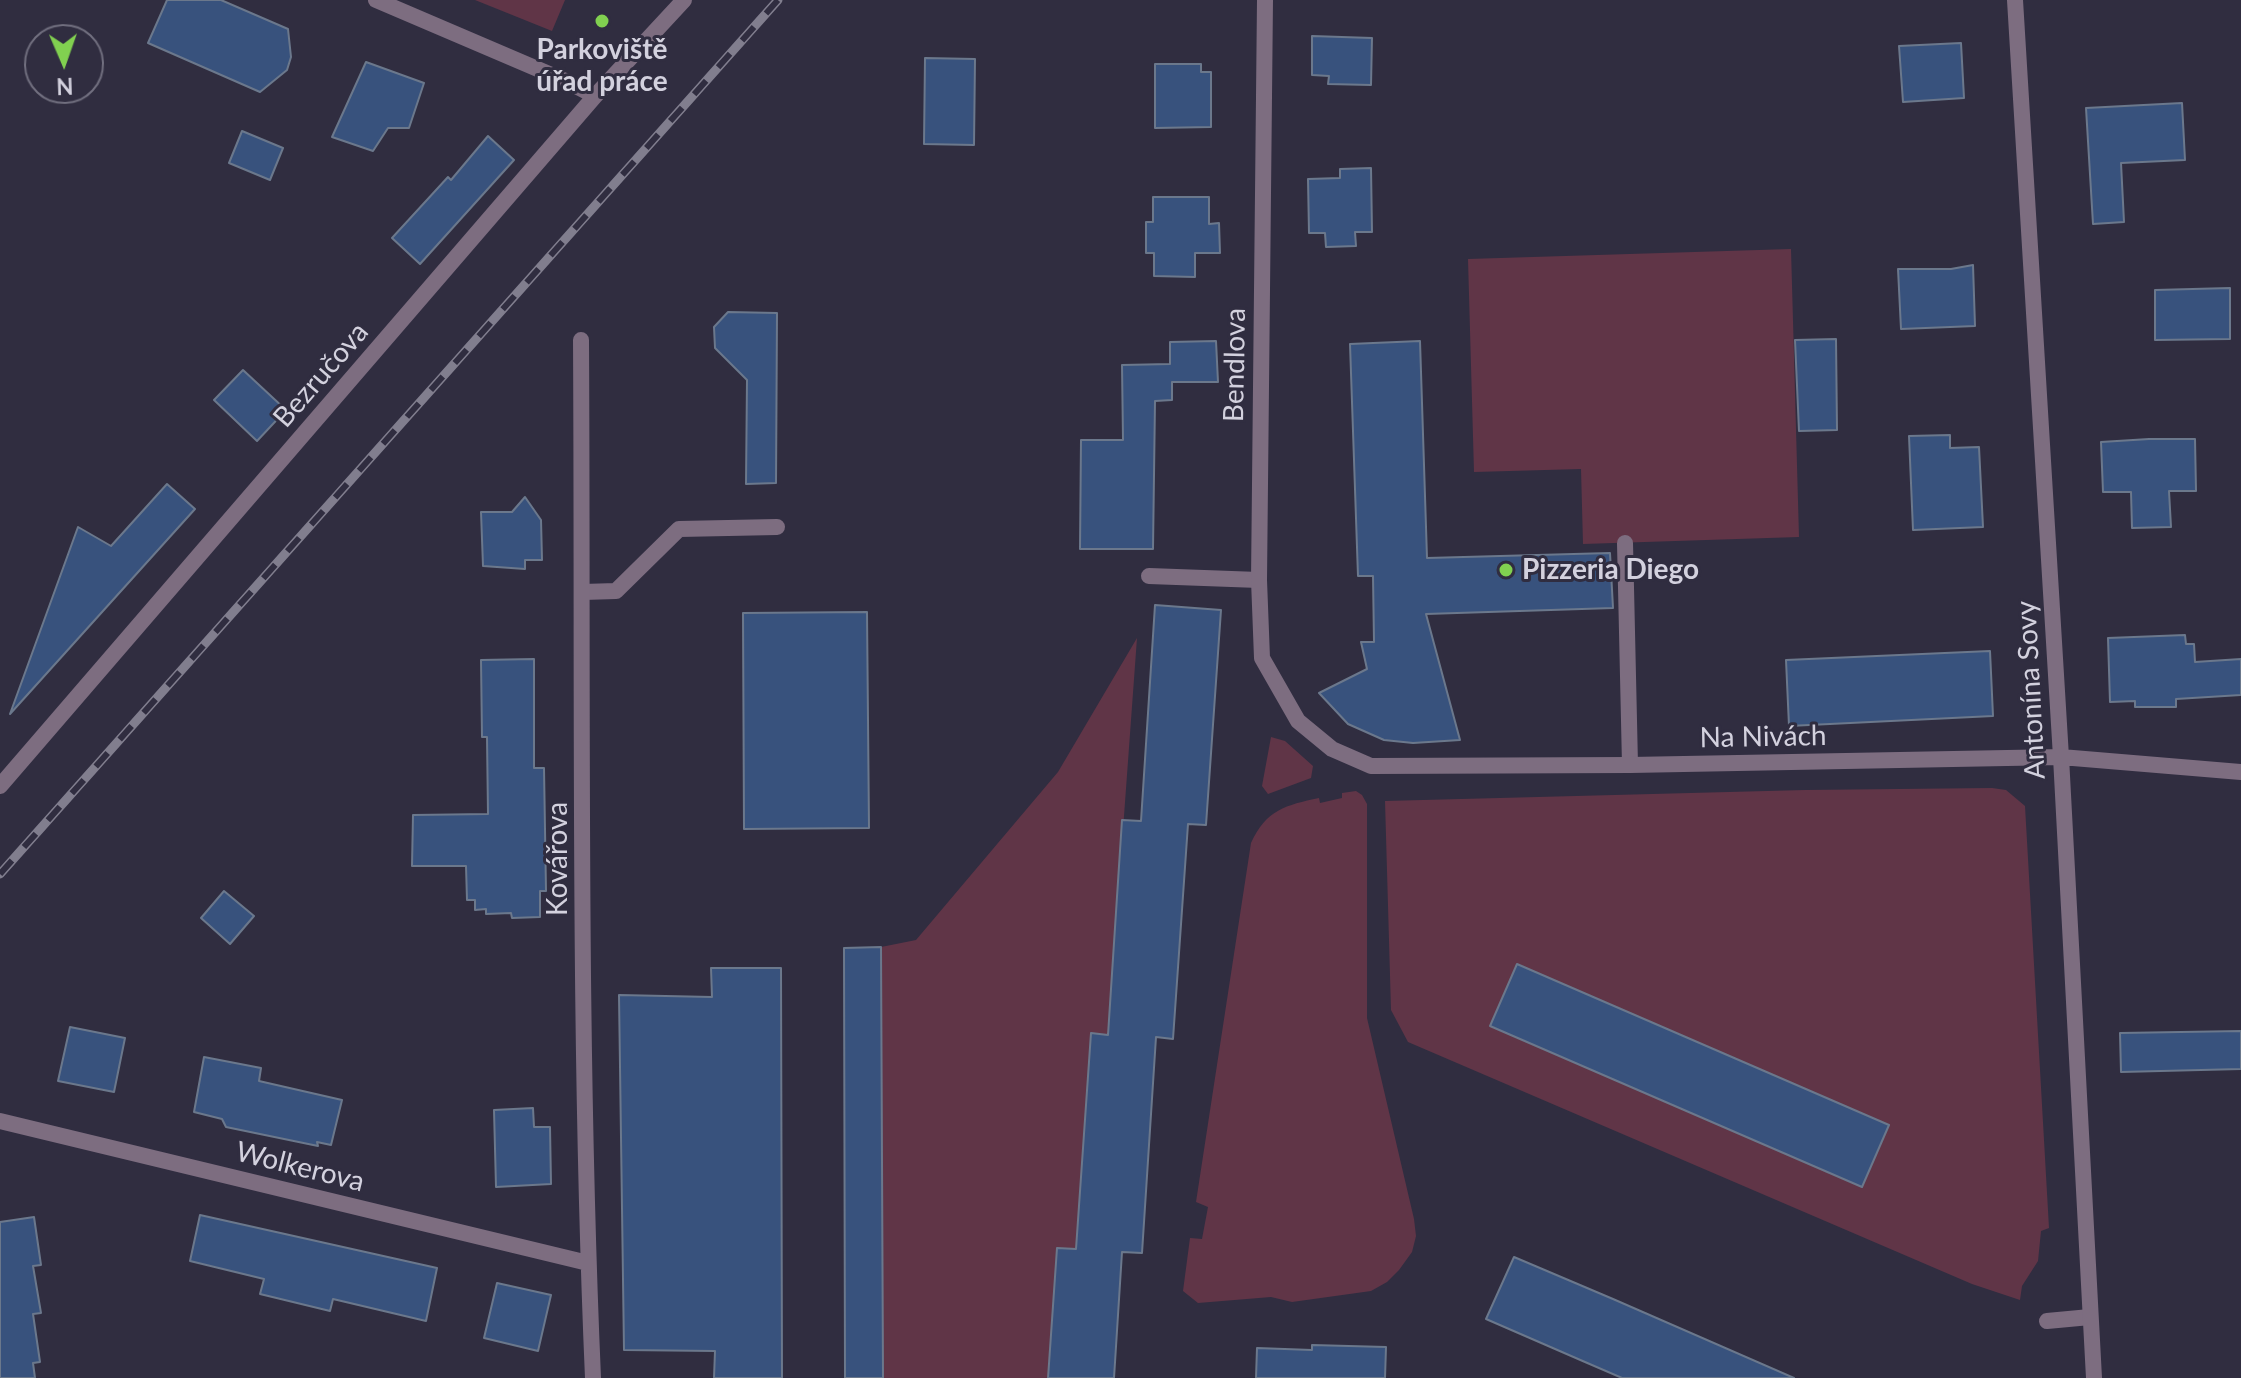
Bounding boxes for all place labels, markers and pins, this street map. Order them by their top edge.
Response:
marker: Parkoviště úřad práce [593,12,611,30]
place label: Parkoviště úřad práce [536,33,668,99]
place label: Pizzeria Diego [1522,553,1699,587]
marker: Pizzeria Diego [1497,561,1515,579]

